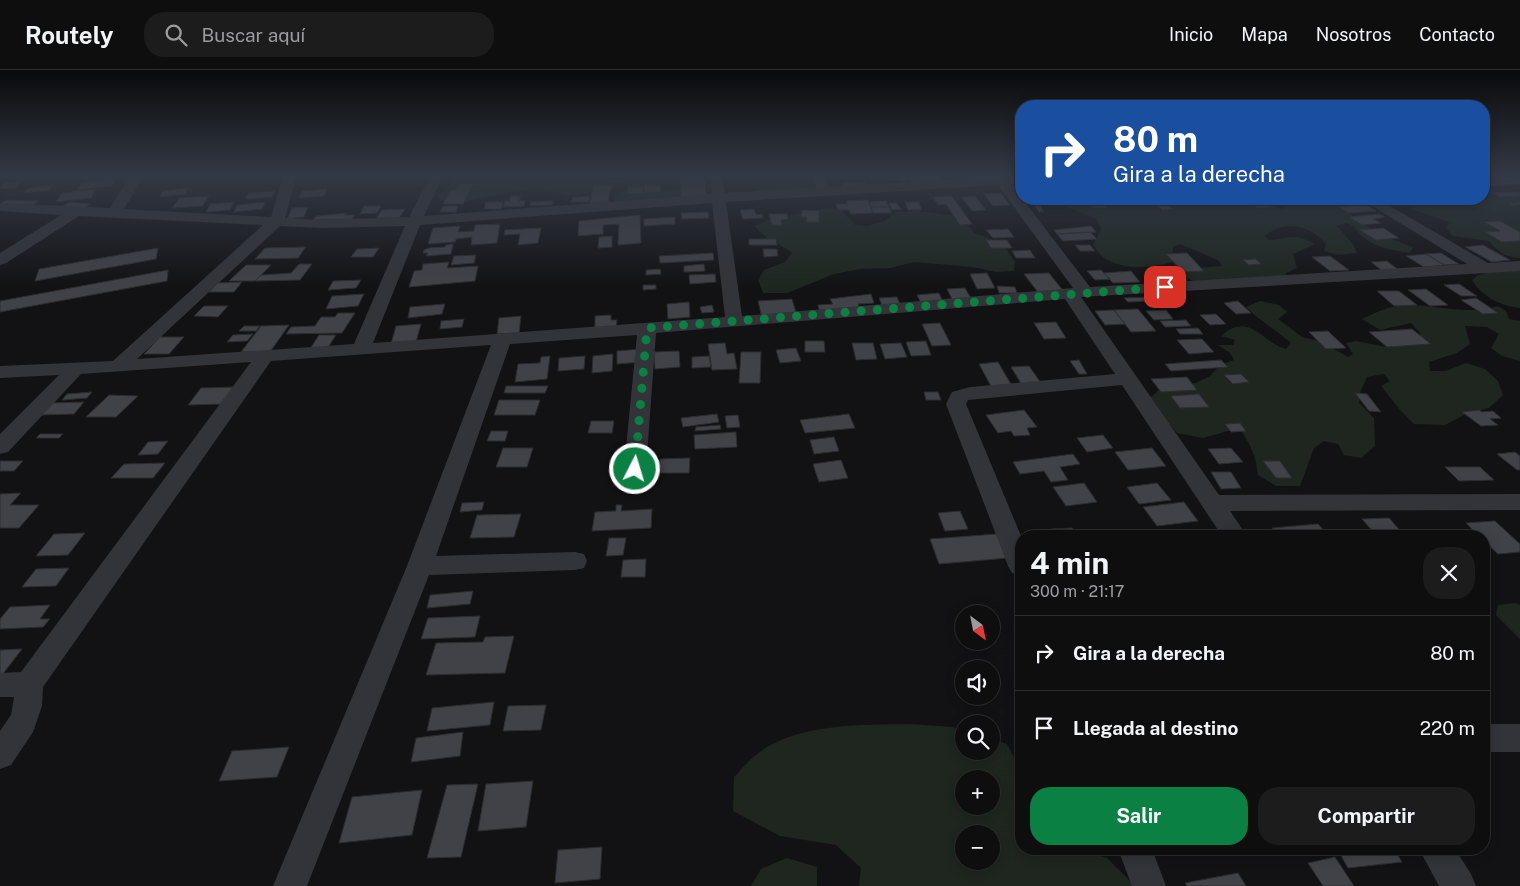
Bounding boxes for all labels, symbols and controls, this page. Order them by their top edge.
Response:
search box [144,12,494,57]
text: Routely [25,21,114,49]
icon: search [162,21,190,49]
text: Buscar aquí [202,24,305,46]
text: Inicio [1169,24,1213,45]
text: Mapa [1241,24,1288,45]
text: Nosotros [1316,24,1391,45]
text: Contacto [1419,24,1495,45]
text: 80 m [1113,119,1198,160]
icon: right [1030,120,1095,185]
text: Gira a la derecha [1113,161,1285,187]
pin [1144,266,1186,308]
icon: arrive [1151,273,1179,301]
position arrow [608,442,660,494]
text: 4 min [1030,545,1109,581]
button: close [1423,547,1475,599]
text: 300 m · 21:17 [1030,582,1124,601]
north arrow [955,605,1000,650]
map controls [955,605,1000,870]
icon: right [1030,639,1058,667]
text: Gira a la derecha [1073,642,1225,664]
text: 80 m [1430,642,1475,664]
button: sound [955,660,1000,705]
icon: arrive [1030,714,1058,742]
button: search [955,715,1000,760]
text: Llegada al destino [1073,717,1238,739]
text: 220 m [1420,717,1475,739]
button: + [955,770,1000,815]
button: Salir [1030,787,1248,845]
button: Compartir [1258,787,1475,845]
button: − [955,825,1000,870]

